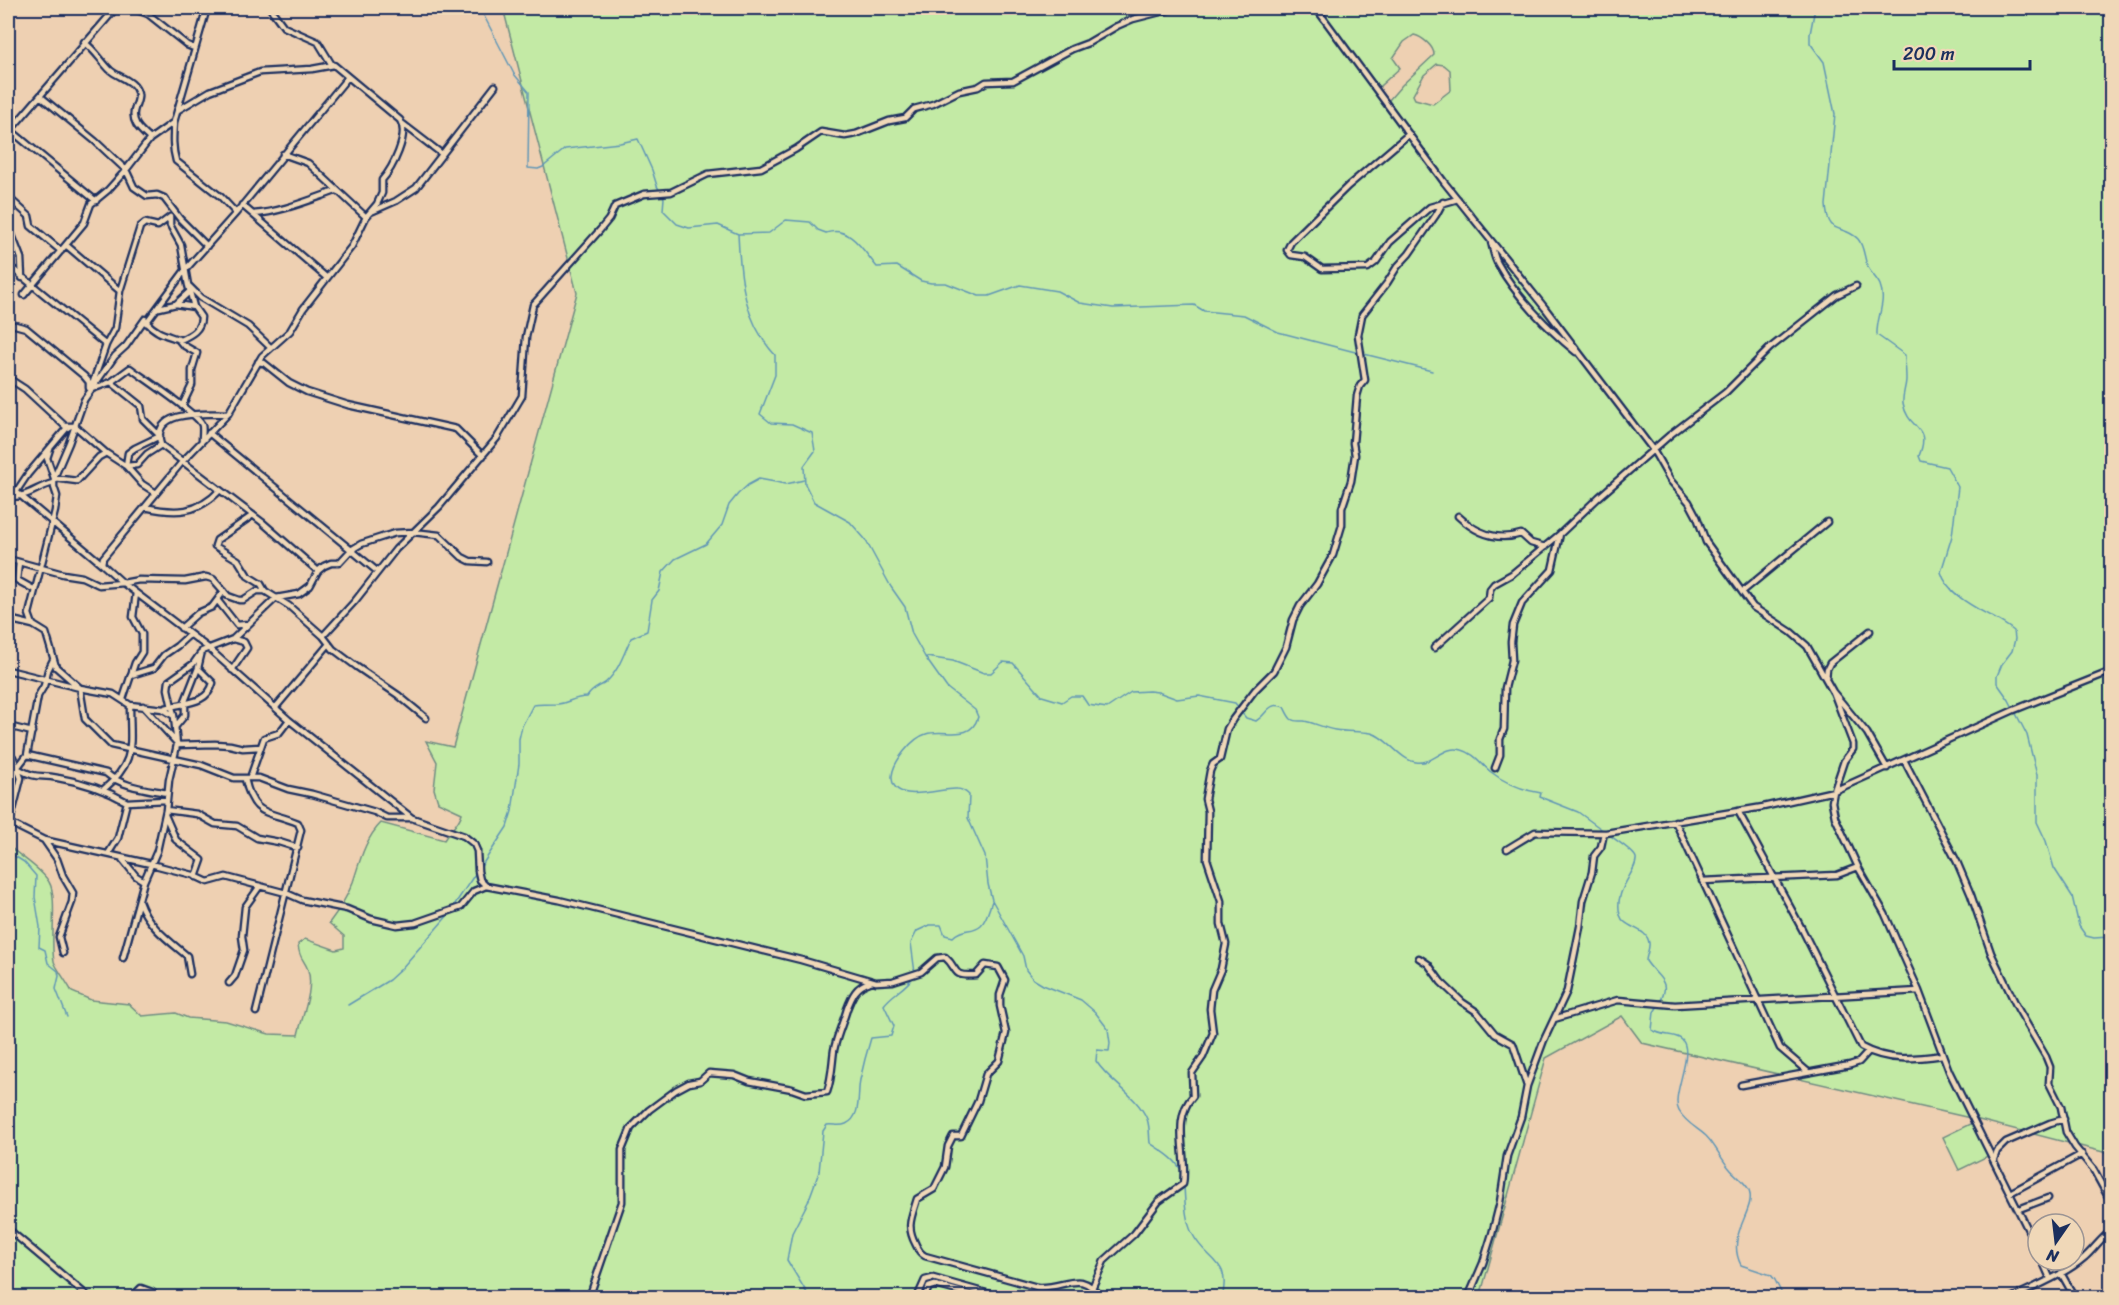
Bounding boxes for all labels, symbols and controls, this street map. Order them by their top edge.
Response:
scale bar [1894,33,2030,71]
text: 200 m [1903,38,1955,70]
north arrow [2026,1212,2086,1272]
text: N [2043,1240,2062,1272]

